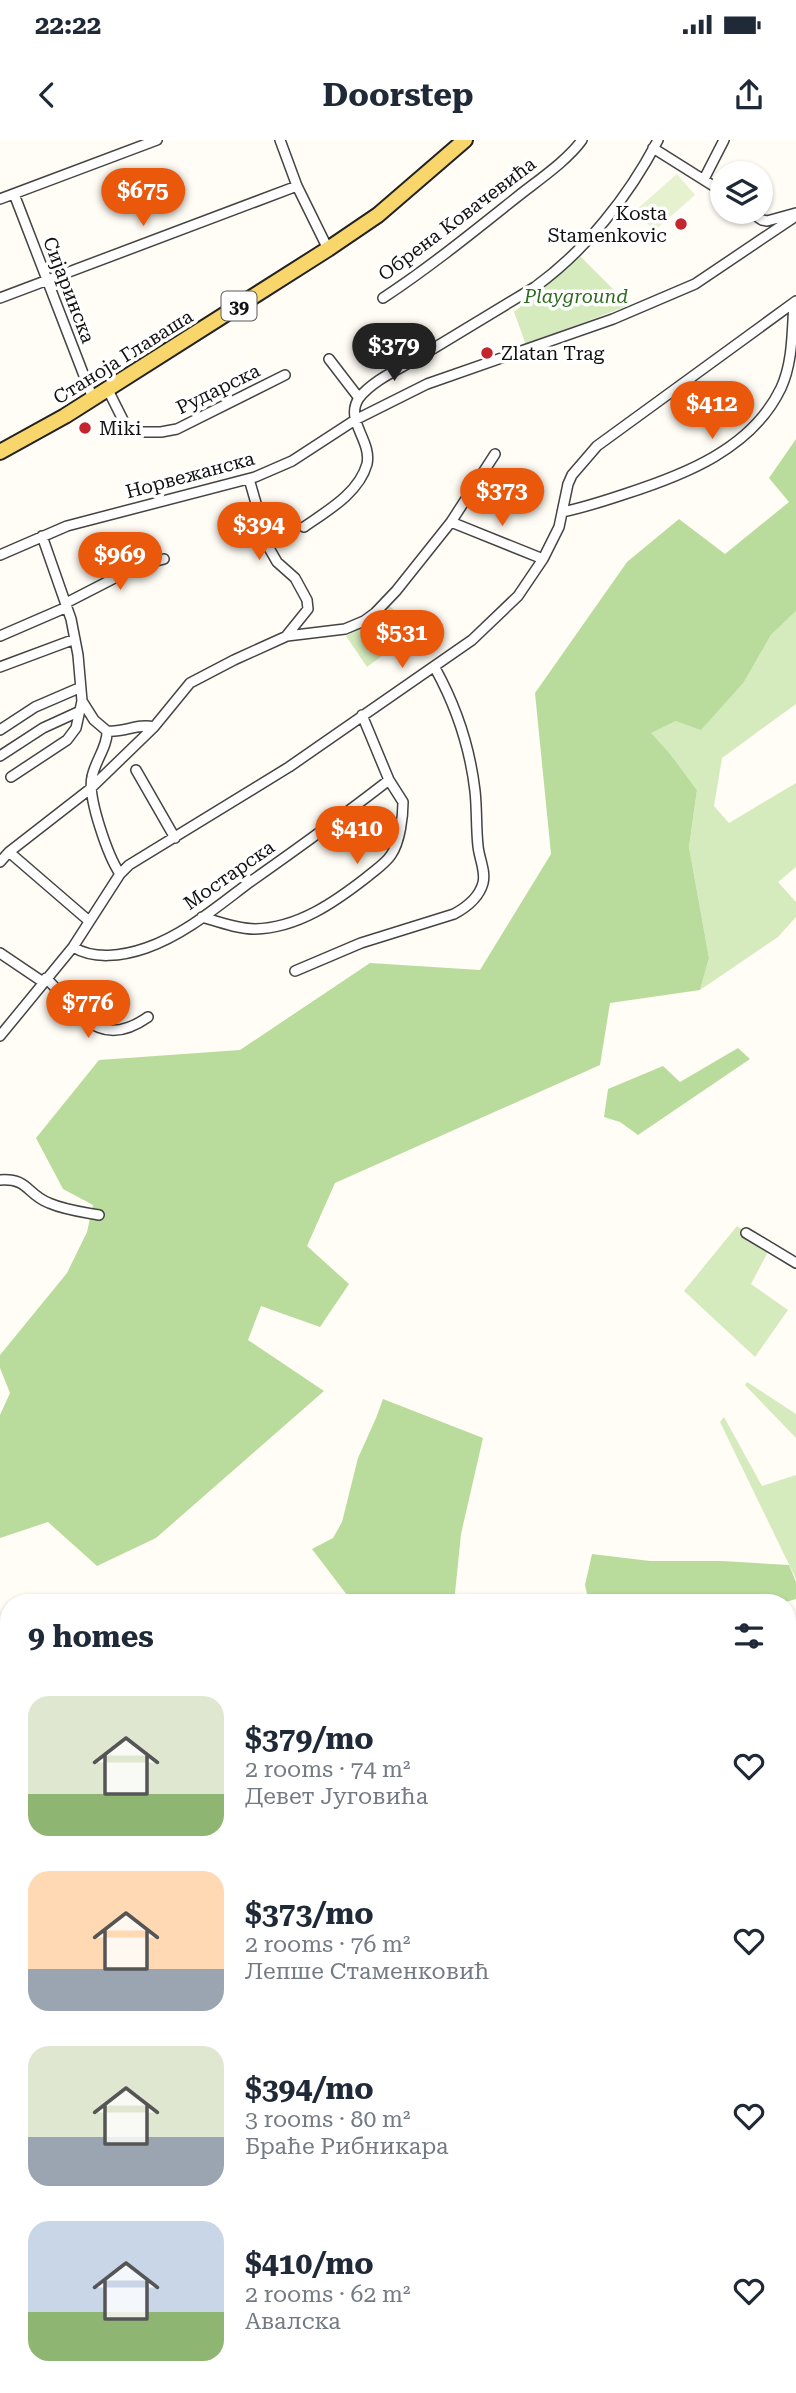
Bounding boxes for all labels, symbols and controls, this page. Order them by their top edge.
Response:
text: 22:22 [35,10,101,40]
icon: back [28,76,66,114]
text: Doorstep [322,76,474,114]
icon: share [730,76,768,114]
street label: Обрена Ковачевића [374,152,541,286]
map controls [710,161,773,224]
button: layers [710,161,773,224]
pin: $675 [102,168,184,228]
text: $675 [117,177,169,204]
place label: Kosta Stamenkovic [548,202,668,247]
marker: Kosta Stamenkovic [673,216,689,232]
street label: Сијаринска [38,234,100,347]
park label: Playground [523,285,628,308]
road number: 39 [222,292,256,321]
street label: Станоја Главаша [49,304,198,409]
pin: $379 [353,324,435,383]
text: $379 [368,332,420,359]
place label: Zlatan Trag [501,342,605,365]
marker: Zlatan Trag [479,345,495,361]
street label: Рударска [172,359,264,419]
pin: $412 [671,382,753,441]
text: $412 [686,390,738,417]
place label: Miki [99,417,141,440]
marker: Miki [77,420,93,436]
street label: Норвежанска [123,447,258,503]
pin: $373 [461,468,543,528]
text: $373 [476,477,528,504]
pin: $394 [218,502,300,562]
text: $394 [233,511,285,538]
pin: $969 [79,532,161,592]
text: $969 [94,541,146,568]
pin: $531 [361,610,443,670]
text: $531 [376,619,428,646]
pin: $410 [316,806,398,866]
text: $410 [331,815,383,842]
street label: Мостарска [179,835,279,915]
pin: $776 [47,981,129,1040]
text: $776 [62,989,114,1016]
icon: filters [730,1617,768,1655]
text: 9 homes [28,1619,154,1654]
text: $379/mo [245,1721,374,1756]
icon: home [84,1724,168,1808]
icon: heart [730,1747,768,1785]
text: 2 rooms · 74 m² [245,1756,411,1783]
text: Девет Југовића [245,1783,428,1810]
text: $373/mo [245,1896,374,1931]
icon: home [84,1899,168,1983]
icon: heart [730,1922,768,1960]
text: 2 rooms · 76 m² [245,1931,411,1958]
text: Лепше Стаменковић [245,1958,489,1985]
text: $394/mo [245,2071,374,2106]
icon: home [84,2074,168,2158]
icon: heart [730,2097,768,2135]
text: 3 rooms · 80 m² [245,2106,411,2133]
text: Браће Рибникара [245,2133,449,2160]
text: $410/mo [245,2246,374,2281]
icon: home [84,2249,168,2333]
icon: heart [730,2272,768,2310]
text: 2 rooms · 62 m² [245,2281,411,2308]
text: Авалска [245,2308,341,2335]

